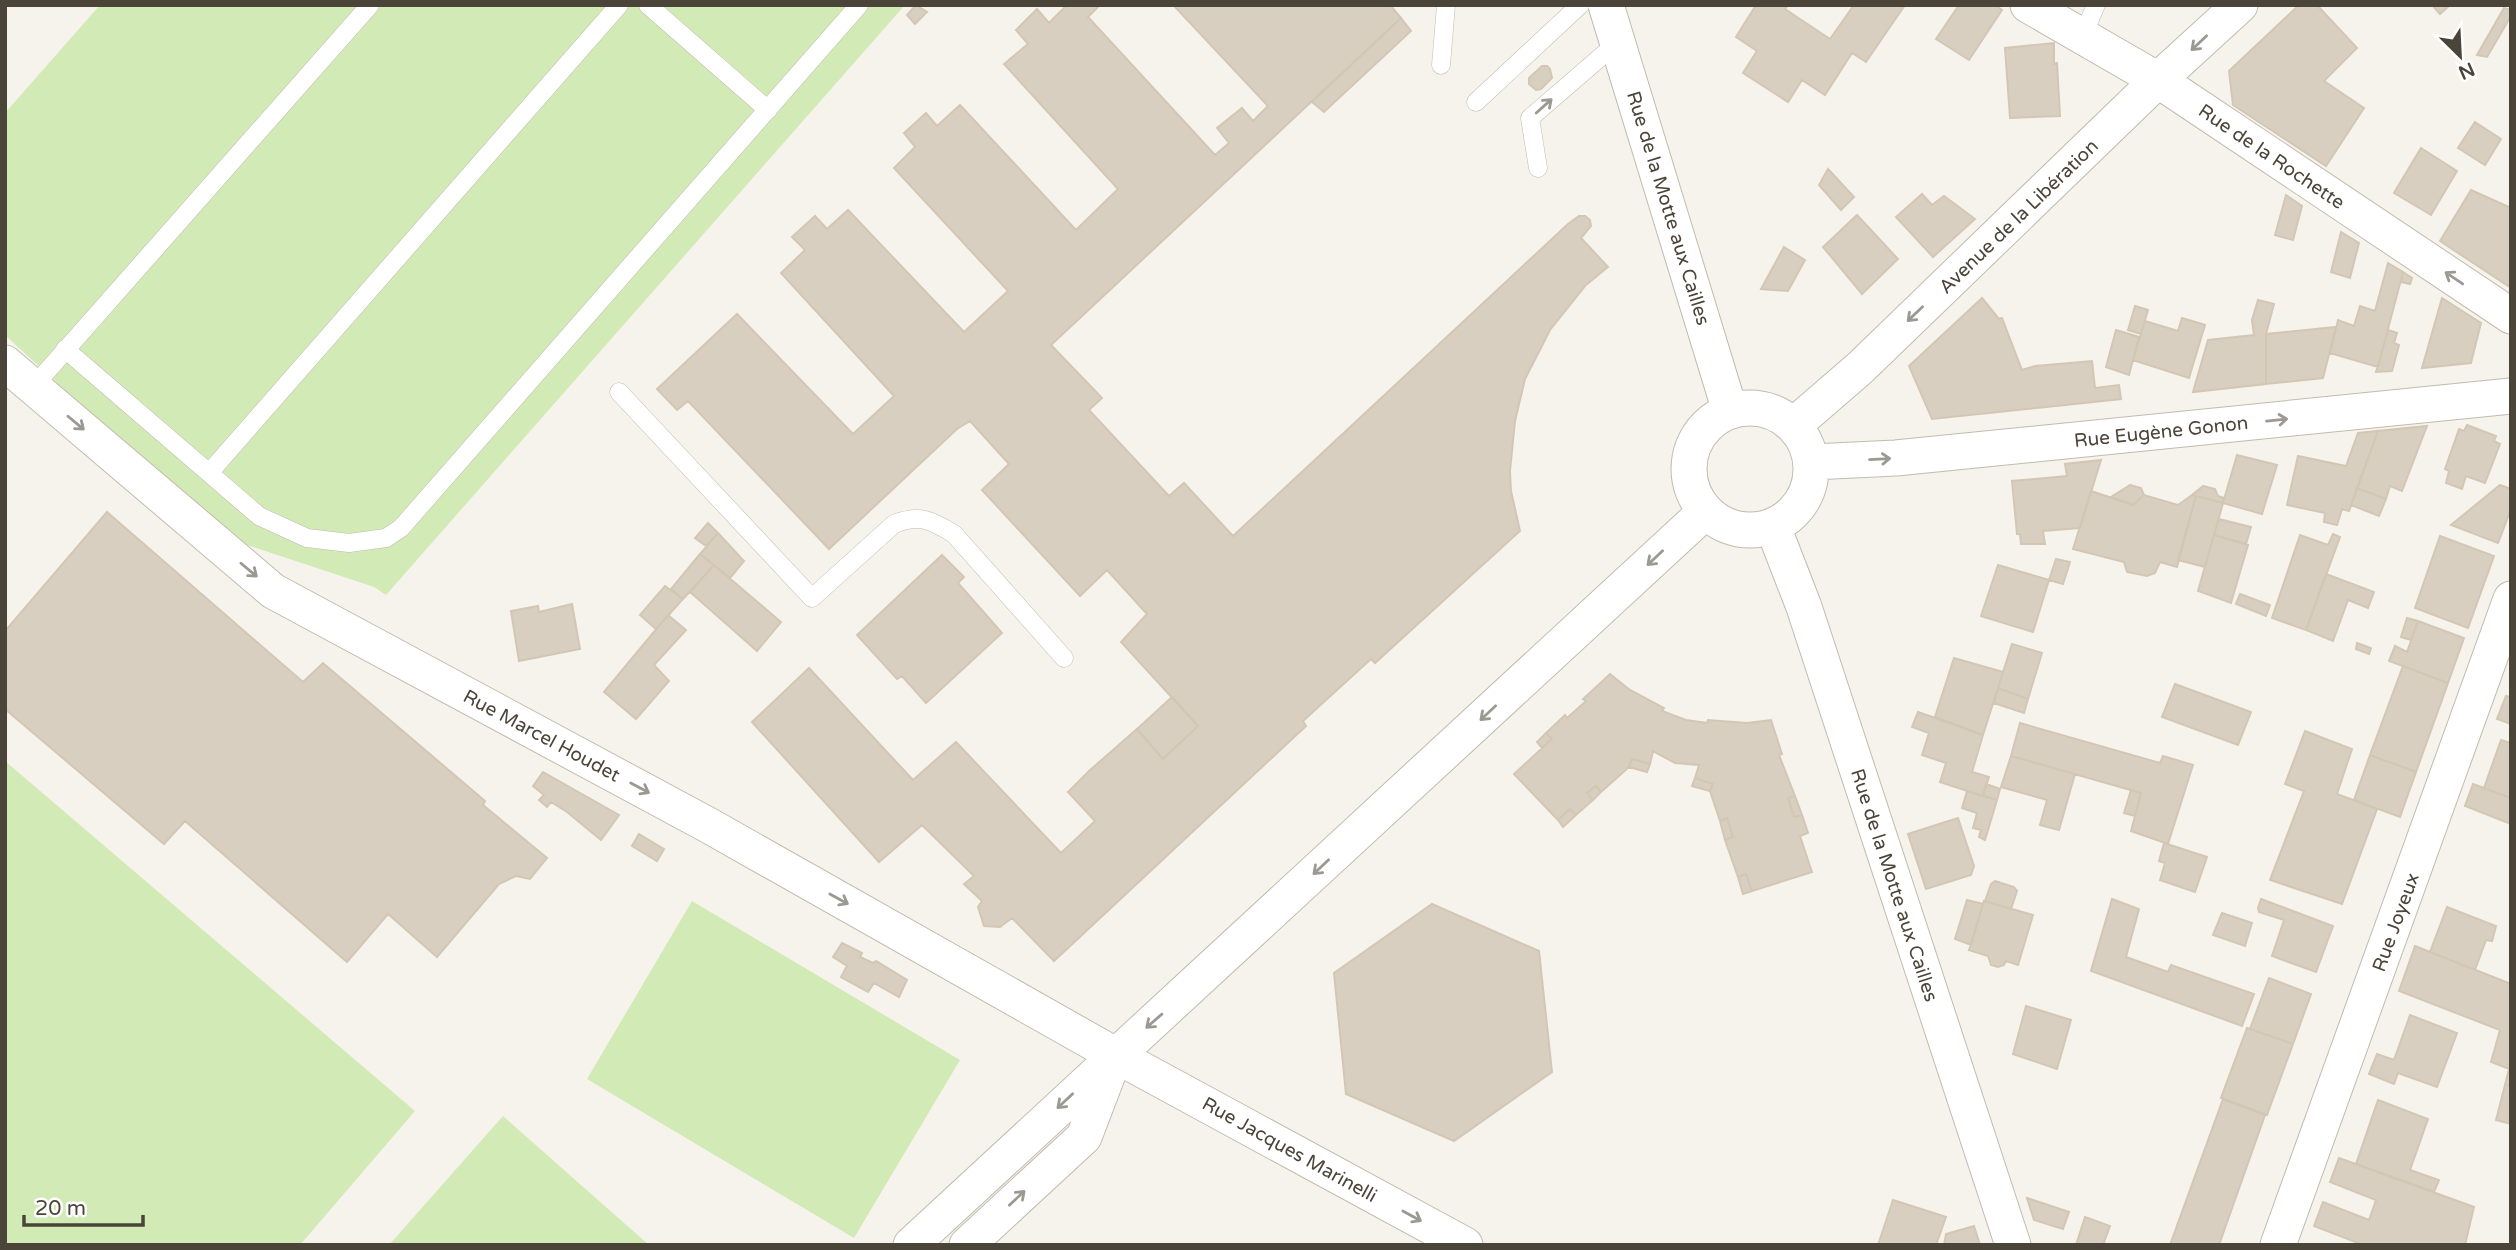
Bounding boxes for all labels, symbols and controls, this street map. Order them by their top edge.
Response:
north arrow [2425,21,2495,91]
one-way arrow [2191,34,2208,51]
text: N [2455,57,2478,84]
street label: Rue de la Motte aux Cailles [1622,89,1714,328]
one-way arrow [1535,98,1553,114]
street label: Rue de la Rochette [2194,100,2349,214]
street label: Avenue de la Libération [1935,135,2103,298]
one-way arrow [2445,271,2464,285]
one-way arrow [1907,306,1924,323]
street label: Rue Eugène Gonon [2073,412,2249,452]
one-way arrow [2265,413,2288,426]
one-way arrow [66,415,84,431]
one-way arrow [1868,452,1891,465]
one-way arrow [1646,550,1664,566]
one-way arrow [240,562,258,578]
street label: Rue Marcel Houdet [459,685,624,787]
one-way arrow [1480,704,1497,721]
street label: Rue de la Motte aux Cailles [1846,766,1942,1005]
one-way arrow [629,782,650,796]
one-way arrow [1312,859,1330,875]
street label: Rue Joyeux [2368,870,2424,975]
one-way arrow [828,892,848,906]
one-way arrow [1145,1013,1163,1029]
one-way arrow [1057,1093,1074,1110]
street label: Rue Jacques Marinelli [1198,1093,1381,1207]
scale bar [24,1184,144,1228]
one-way arrow [1008,1190,1025,1207]
text: 20 m [35,1196,86,1221]
one-way arrow [1401,1210,1422,1223]

